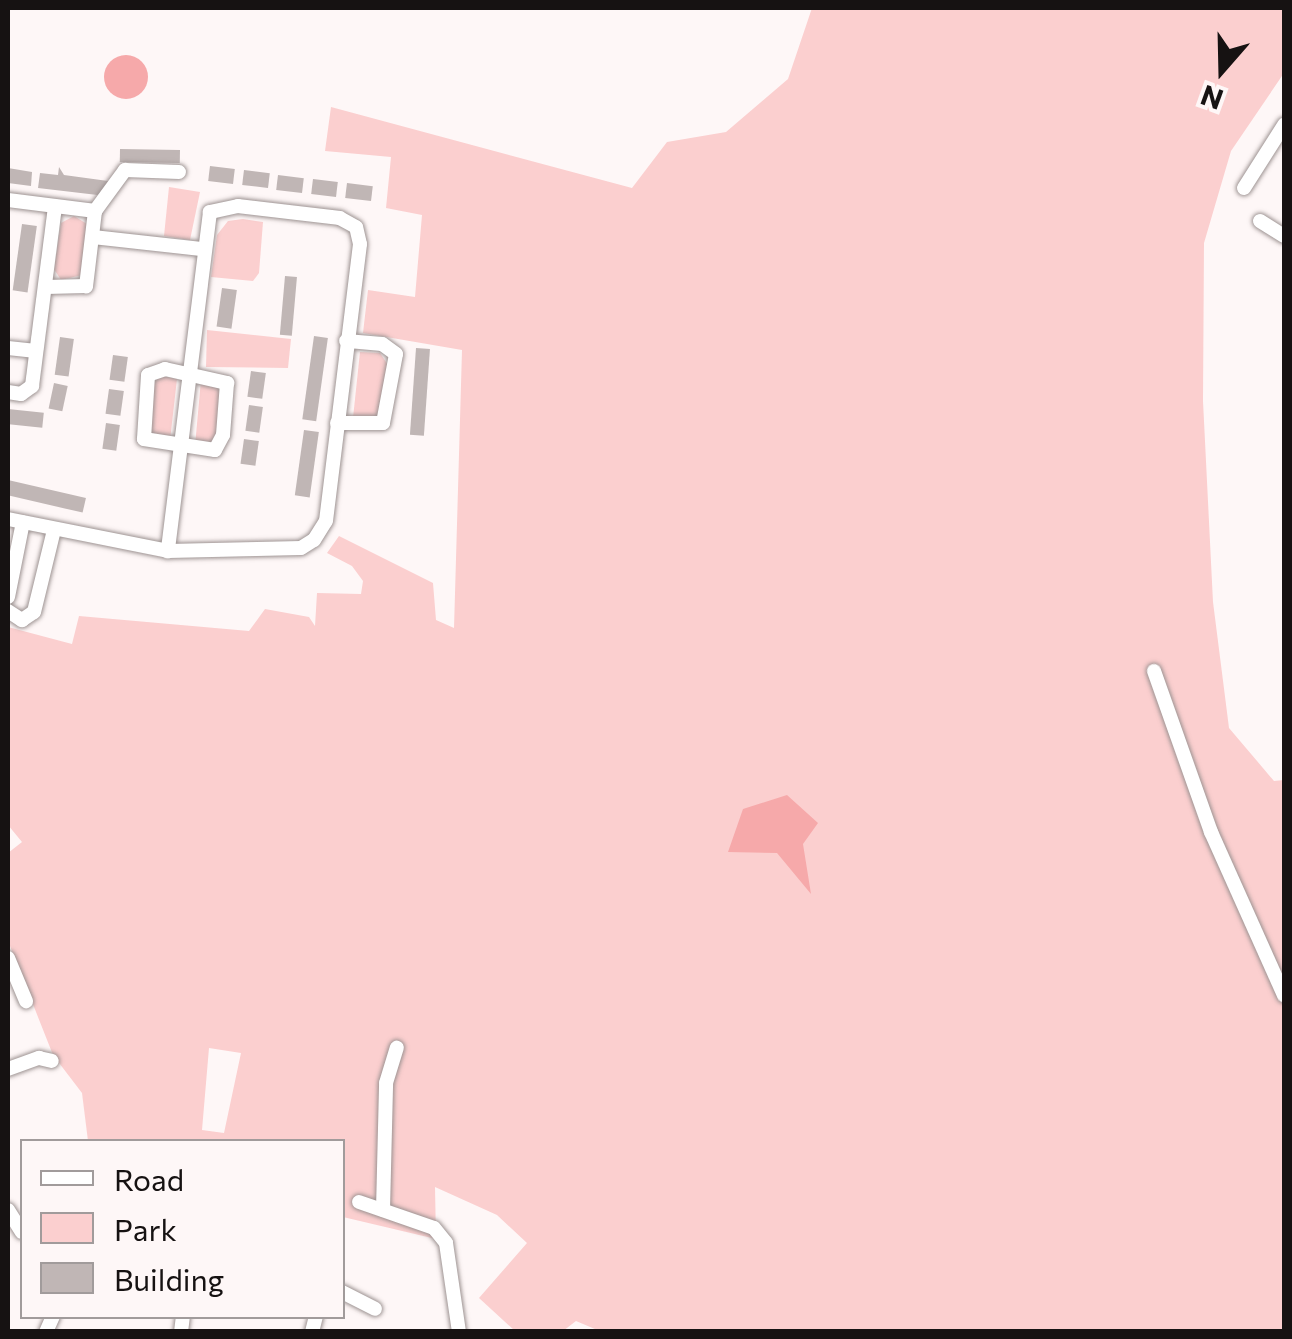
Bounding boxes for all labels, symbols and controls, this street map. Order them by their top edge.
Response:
north arrow [1172,20,1272,120]
text: N [1196,79,1227,118]
legend [20,1139,345,1319]
text: Road [114,1160,184,1197]
text: Park [114,1210,177,1247]
text: Building [114,1260,224,1297]

